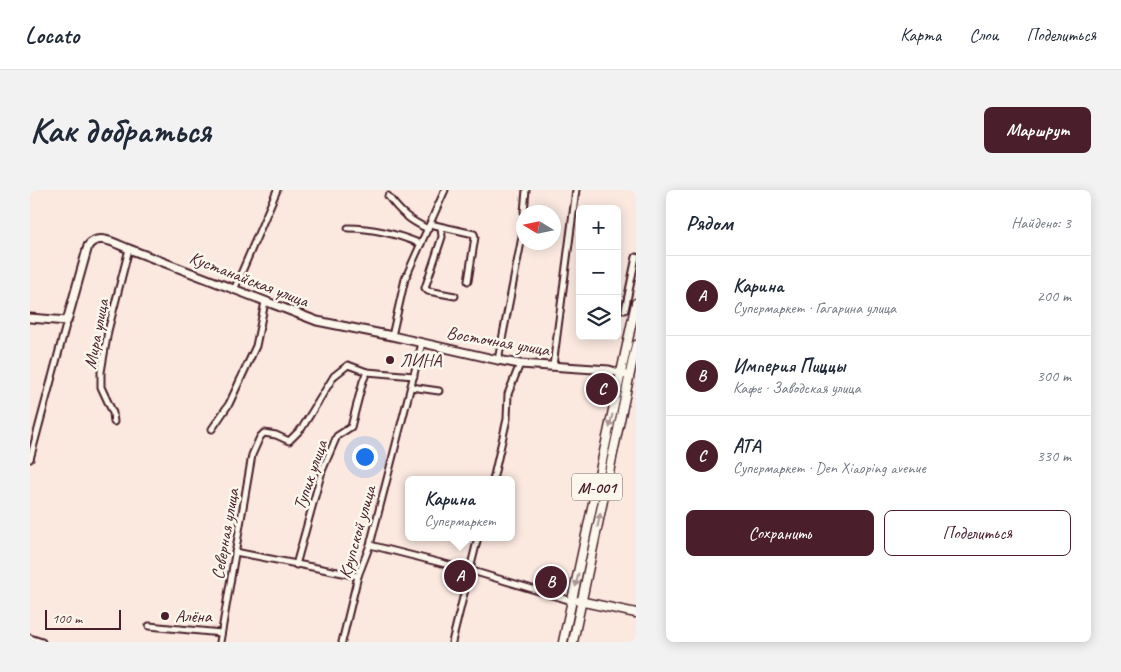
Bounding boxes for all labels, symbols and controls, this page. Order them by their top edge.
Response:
text: Locato [25,20,79,50]
text: Карта [900,24,941,46]
text: Слои [969,24,998,46]
text: Поделиться [1026,24,1096,46]
button: Маршрут [984,107,1091,153]
text: Как добраться [30,108,211,153]
north arrow [516,205,561,250]
map controls [576,205,621,340]
button: + [576,205,621,250]
text: Рядом [686,210,733,236]
text: Найдено: 3 [1011,213,1071,233]
street label: Кустанайская улица [186,246,313,312]
button: − [576,250,621,295]
text: Карина [733,274,783,298]
text: A [698,286,706,306]
text: 200 m [1037,286,1071,306]
button: layers [576,295,621,340]
street label: Мира улица [78,296,114,371]
text: Супермаркет · Гагарина улица [733,298,896,318]
street label: Восточная улица [445,321,552,361]
place label: ЛИНА [400,349,442,371]
marker: ЛИНА [384,354,396,366]
text: Империя Пиццы [733,354,845,378]
text: B [698,366,706,386]
text: 300 m [1037,366,1071,386]
pin: C [586,370,618,408]
text: Кафе · Заводская улица [733,378,861,398]
one-way arrow [607,414,615,429]
text: АТА [733,434,761,458]
street label: Тупик улица [288,436,333,513]
your location [352,444,378,470]
text: C [698,446,706,466]
text: 330 m [1037,446,1071,466]
text: Супермаркет · Den Xiaoping avenue [733,458,926,478]
road number: M-001 [572,474,622,500]
popup [405,476,515,541]
street label: Крупской улица [333,482,381,581]
street label: Северная улица [206,486,244,581]
text: Карина [424,487,475,511]
button: Сохранить [686,510,874,556]
button: Поделиться [884,510,1071,556]
text: Супермаркет [424,511,496,531]
one-way arrow [595,512,603,527]
pin: A [444,557,476,595]
pin: B [535,563,567,601]
one-way arrow [573,573,581,588]
place label: Алёна [175,605,213,627]
scale bar [45,607,121,630]
text: 100 m [52,610,82,627]
marker: Алёна [159,610,171,622]

